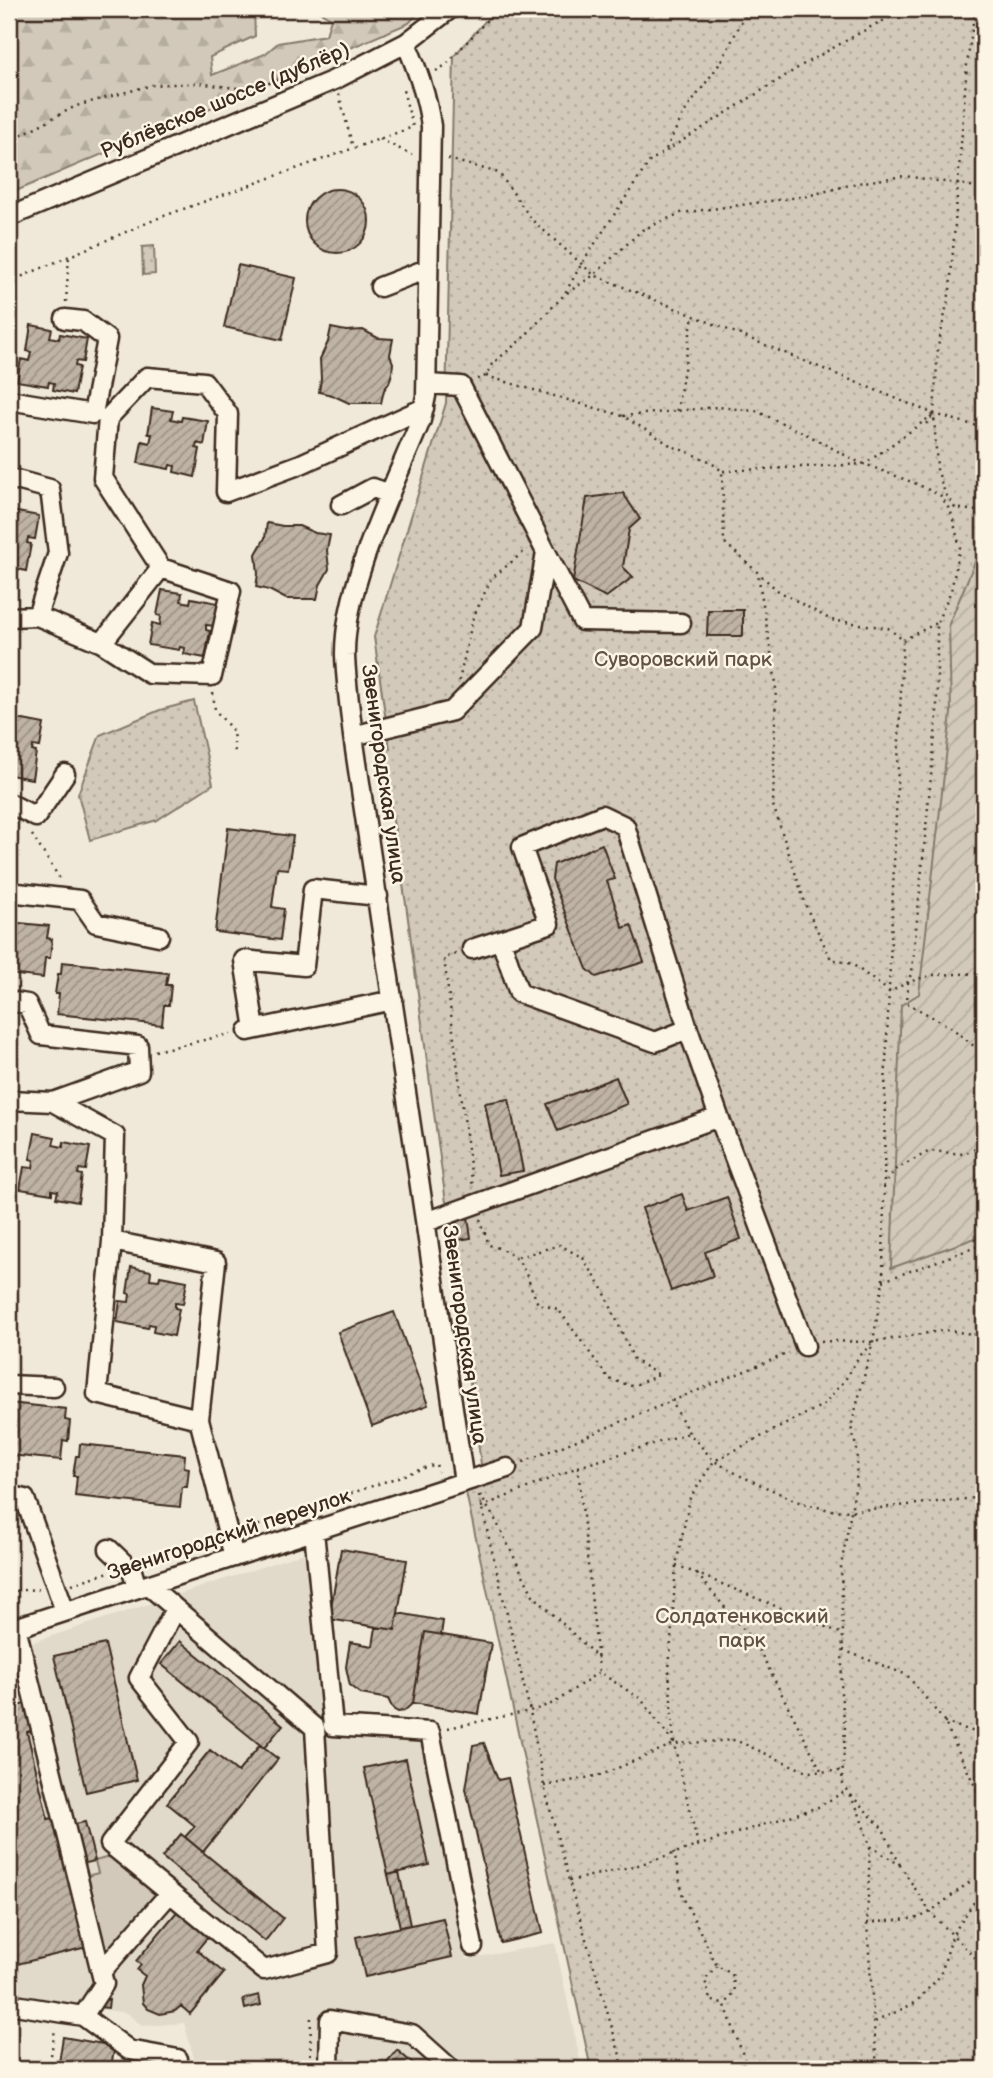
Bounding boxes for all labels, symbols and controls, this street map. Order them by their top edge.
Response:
street label: Рублёвское шоссе (дублёр) [97,37,353,164]
park label: Суворовский парк [594,647,772,672]
street label: Звенигородская улица [356,663,411,886]
street label: Звенигородская улица [437,1224,492,1447]
street label: Звенигородский переулок [104,1483,354,1586]
park label: Солдатенковский парк [655,1604,829,1653]

